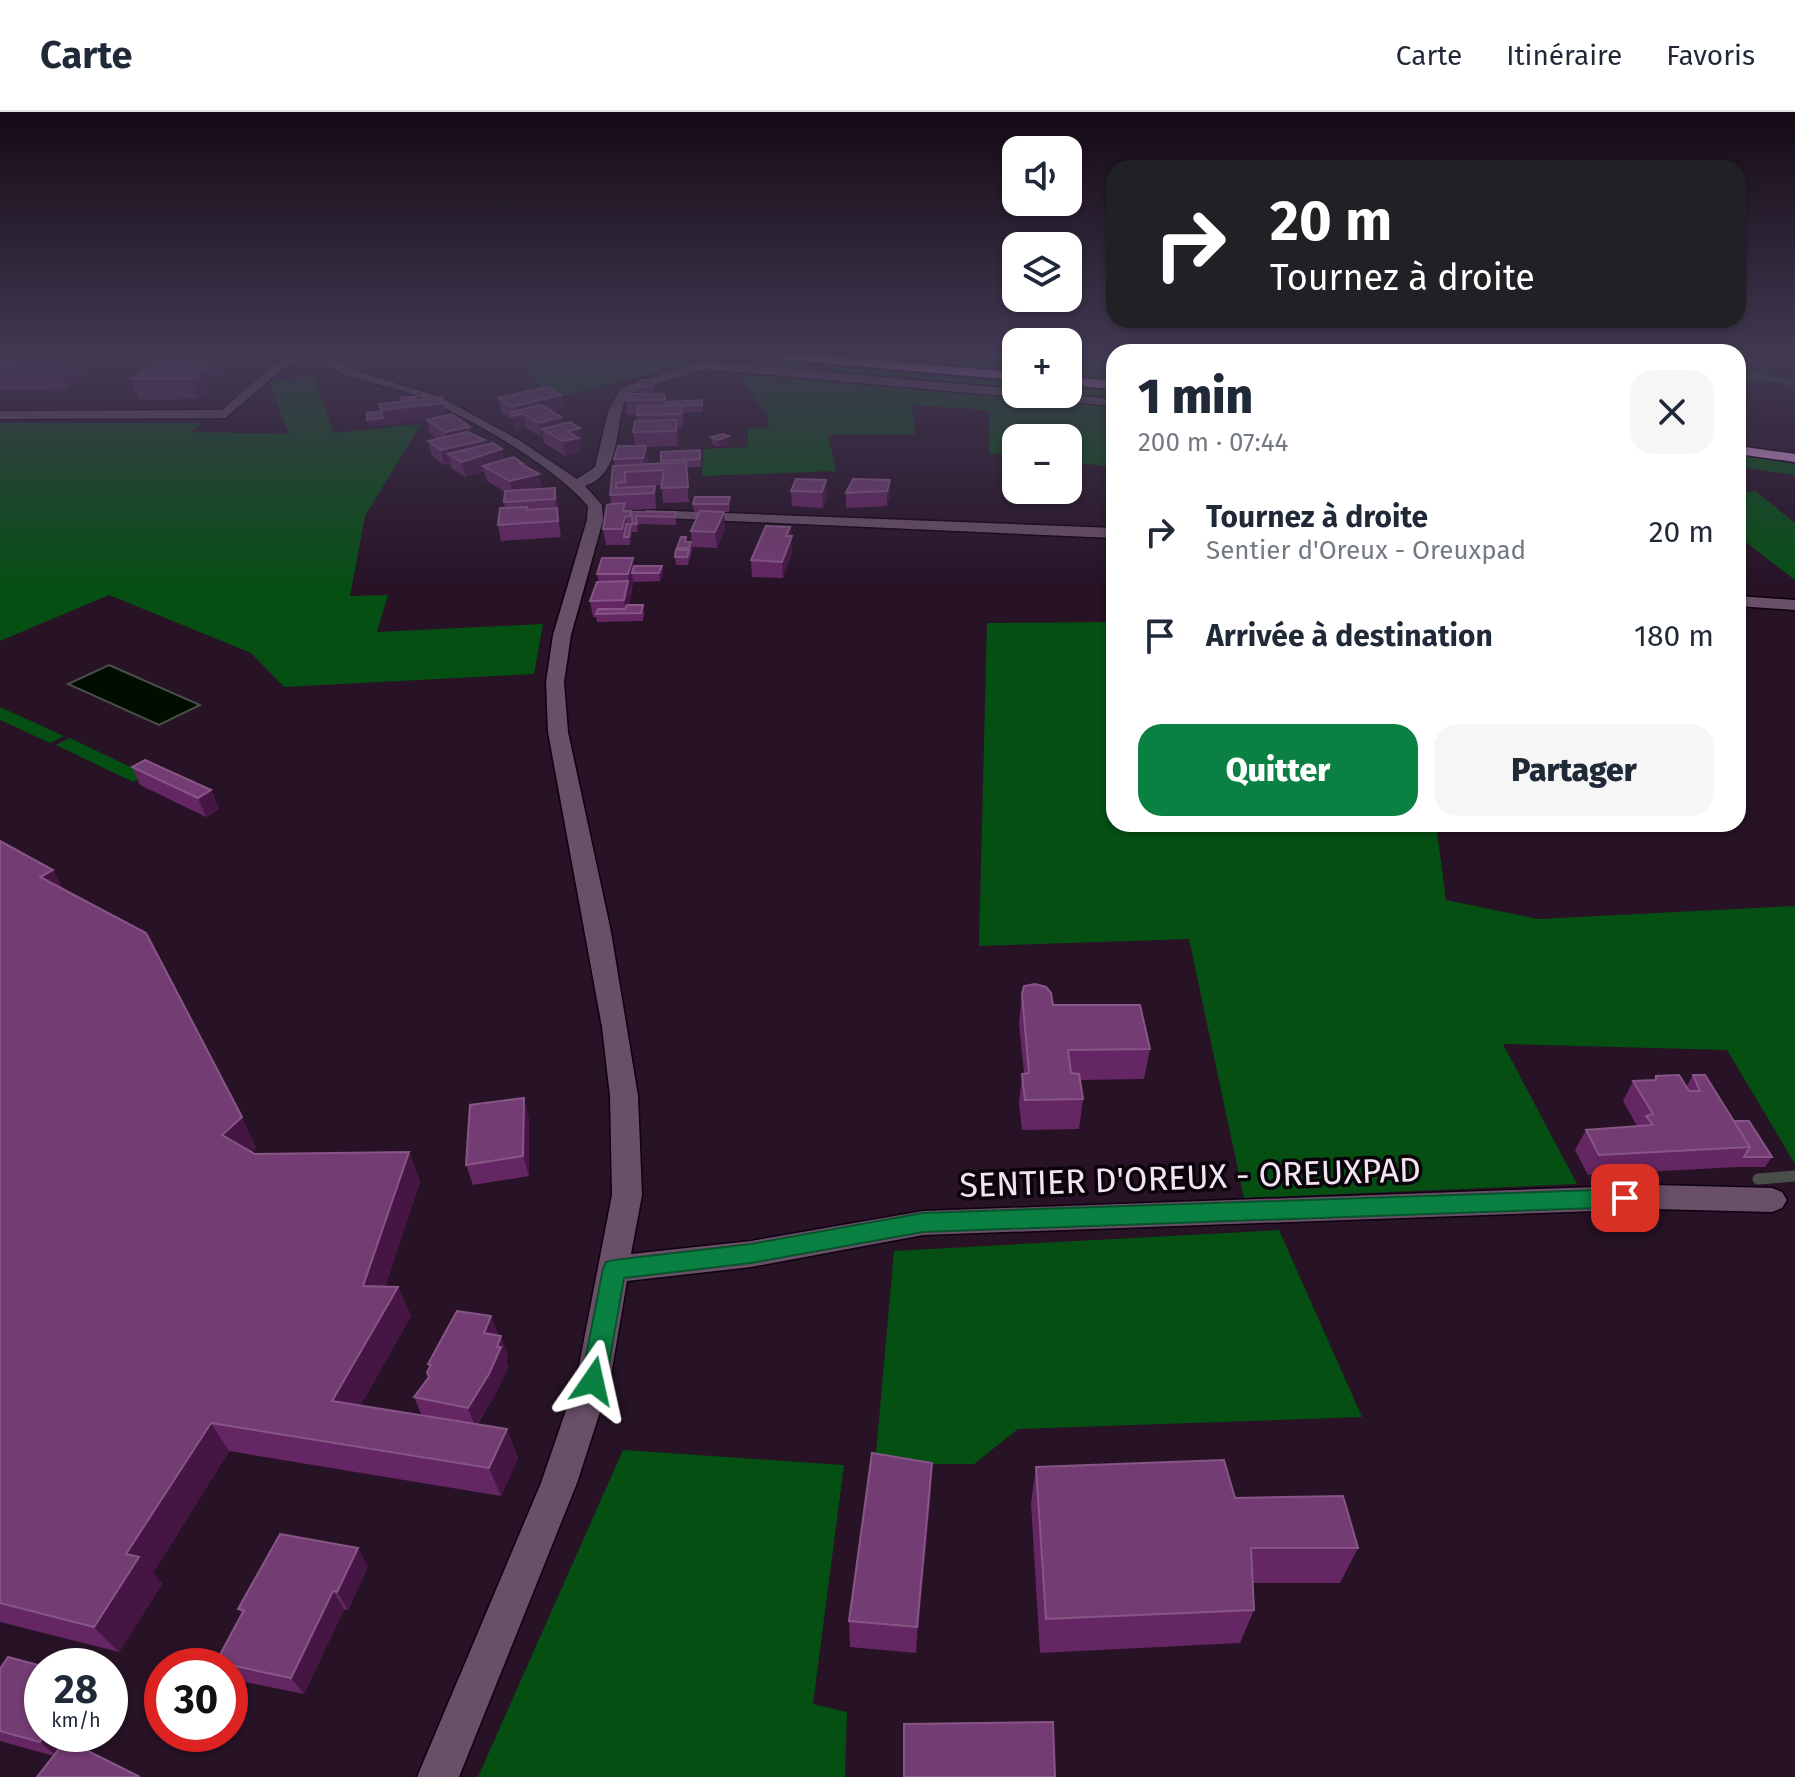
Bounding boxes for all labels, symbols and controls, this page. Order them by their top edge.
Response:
text: Carte [40,32,133,78]
text: Carte [1396,39,1462,72]
text: Itinéraire [1506,39,1622,72]
text: Favoris [1666,39,1755,72]
map controls [1002,136,1082,504]
button: sound [1002,136,1082,216]
text: 20 m [1270,188,1392,255]
icon: right [1138,192,1242,296]
button: layers [1002,232,1082,312]
text: Tournez à droite [1270,256,1535,300]
button: + [1002,328,1082,408]
text: 1 min [1138,368,1253,426]
button: close [1630,370,1714,454]
button: − [1002,424,1082,504]
text: 200 m · 07:44 [1138,427,1288,458]
text: Tournez à droite [1206,499,1428,535]
icon: right [1138,510,1182,554]
text: 20 m [1649,514,1714,550]
text: Sentier d'Oreux - Oreuxpad [1206,535,1526,566]
icon: arrive [1138,614,1182,658]
text: Arrivée à destination [1206,618,1493,654]
text: 180 m [1634,618,1714,654]
button: Quitter [1138,724,1418,816]
button: Partager [1434,724,1714,816]
street label: SENTIER D'OREUX - OREUXPAD [959,1149,1421,1206]
pin [1591,1164,1659,1232]
icon: arrive [1603,1176,1647,1220]
position arrow [551,1339,635,1423]
speed limit sign: 30 [144,1648,248,1752]
text: 28 [54,1666,98,1714]
text: km/h [51,1708,101,1732]

